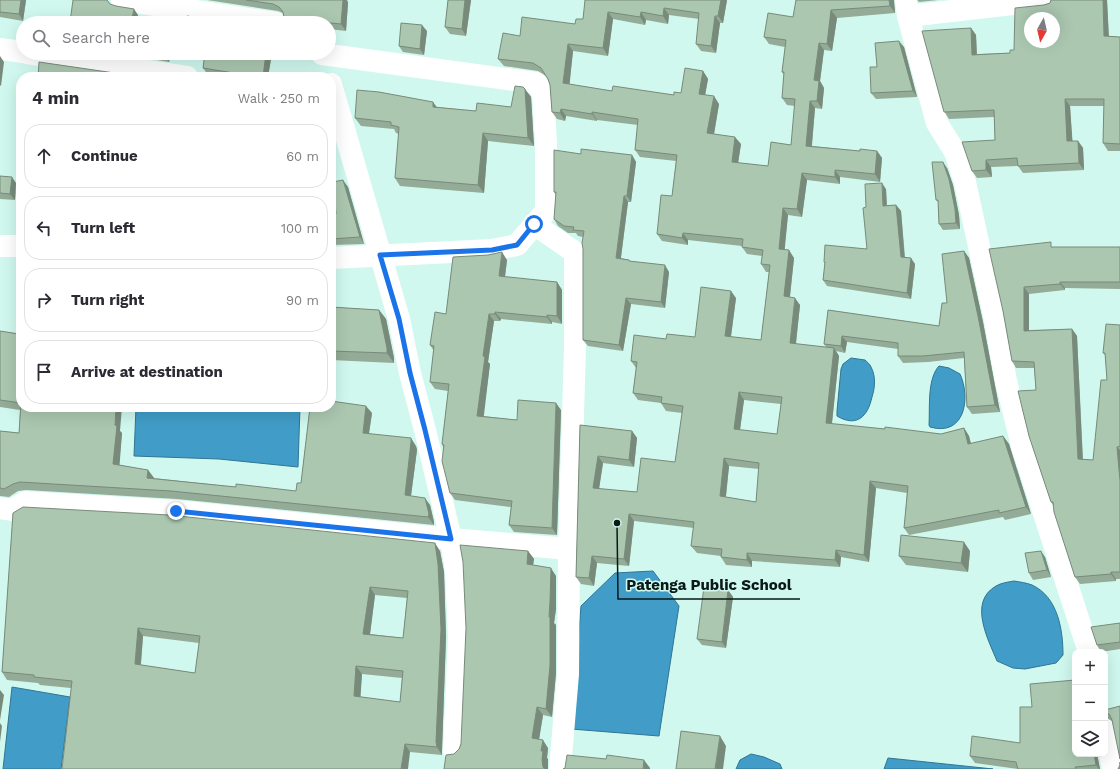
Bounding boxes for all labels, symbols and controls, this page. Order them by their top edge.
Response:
north arrow [1024,12,1060,48]
search box [16,16,336,60]
icon: search [30,27,52,49]
text: Search here [62,29,150,47]
text: 4 min [32,88,79,108]
text: Walk · 250 m [238,91,320,106]
icon: ahead [33,145,55,167]
text: Continue [71,147,138,165]
text: 60 m [286,149,319,164]
route start [525,215,543,233]
icon: left [33,217,55,239]
text: Turn left [71,219,135,237]
text: 100 m [281,221,319,236]
icon: right [33,289,55,311]
text: Turn right [71,291,144,309]
text: 90 m [286,293,319,308]
icon: arrive [33,361,55,383]
text: Arrive at destination [71,363,223,381]
route end [167,502,185,520]
callout: Patenga Public School [618,572,800,599]
text: Patenga Public School [626,576,792,594]
map controls [1072,649,1108,757]
button: + [1072,649,1108,685]
button: − [1072,685,1108,721]
button: layers [1072,721,1108,757]

